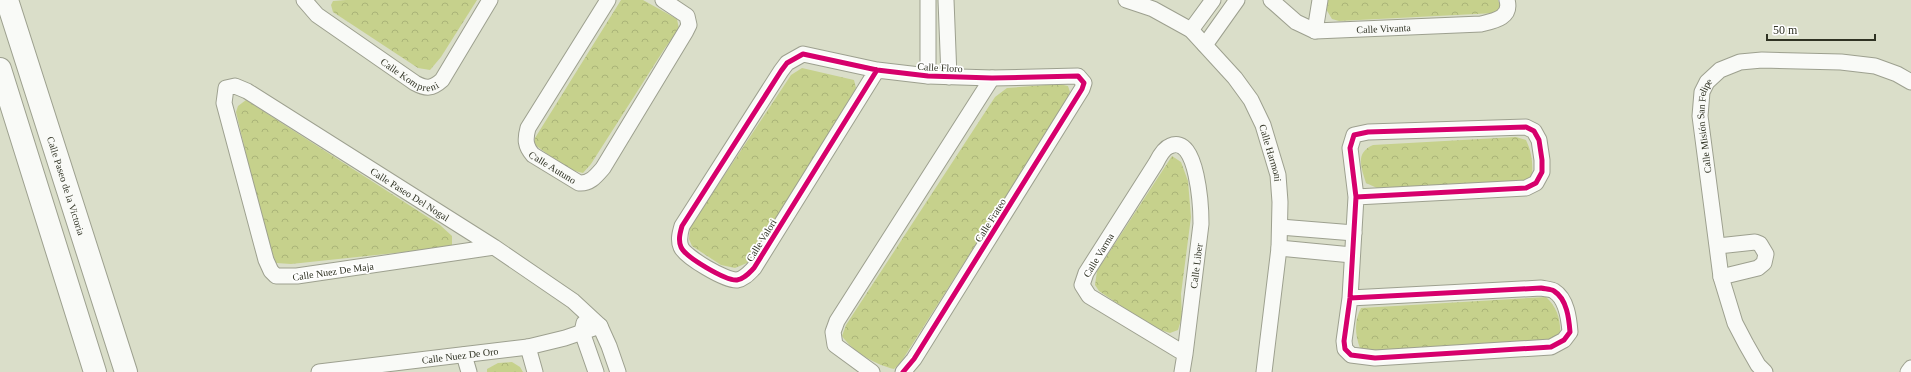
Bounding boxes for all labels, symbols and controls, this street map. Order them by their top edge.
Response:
scale bar [1767,16,1875,42]
street label: Calle Vivanta [1356,22,1412,35]
text: 50 m [1773,23,1798,37]
street label: Calle Kompreni [379,56,441,93]
street label: Calle Floro [917,61,963,74]
street label: Calle Misión San Felipe [1695,75,1714,174]
street label: Calle Harmoni [1257,123,1283,182]
street label: Calle Paseo de la Victoria [45,135,87,237]
street label: Calle Autuno [526,149,578,186]
street label: Calle Paseo Del Nogal [368,165,451,223]
street label: Calle Frateo [973,197,1008,244]
street label: Calle Valori [744,217,779,263]
street label: Calle Varma [1081,231,1116,279]
street label: Calle Liber [1188,242,1205,289]
street label: Calle Nuez De Maja [292,260,375,283]
street label: Calle Nuez De Oro [421,346,499,366]

